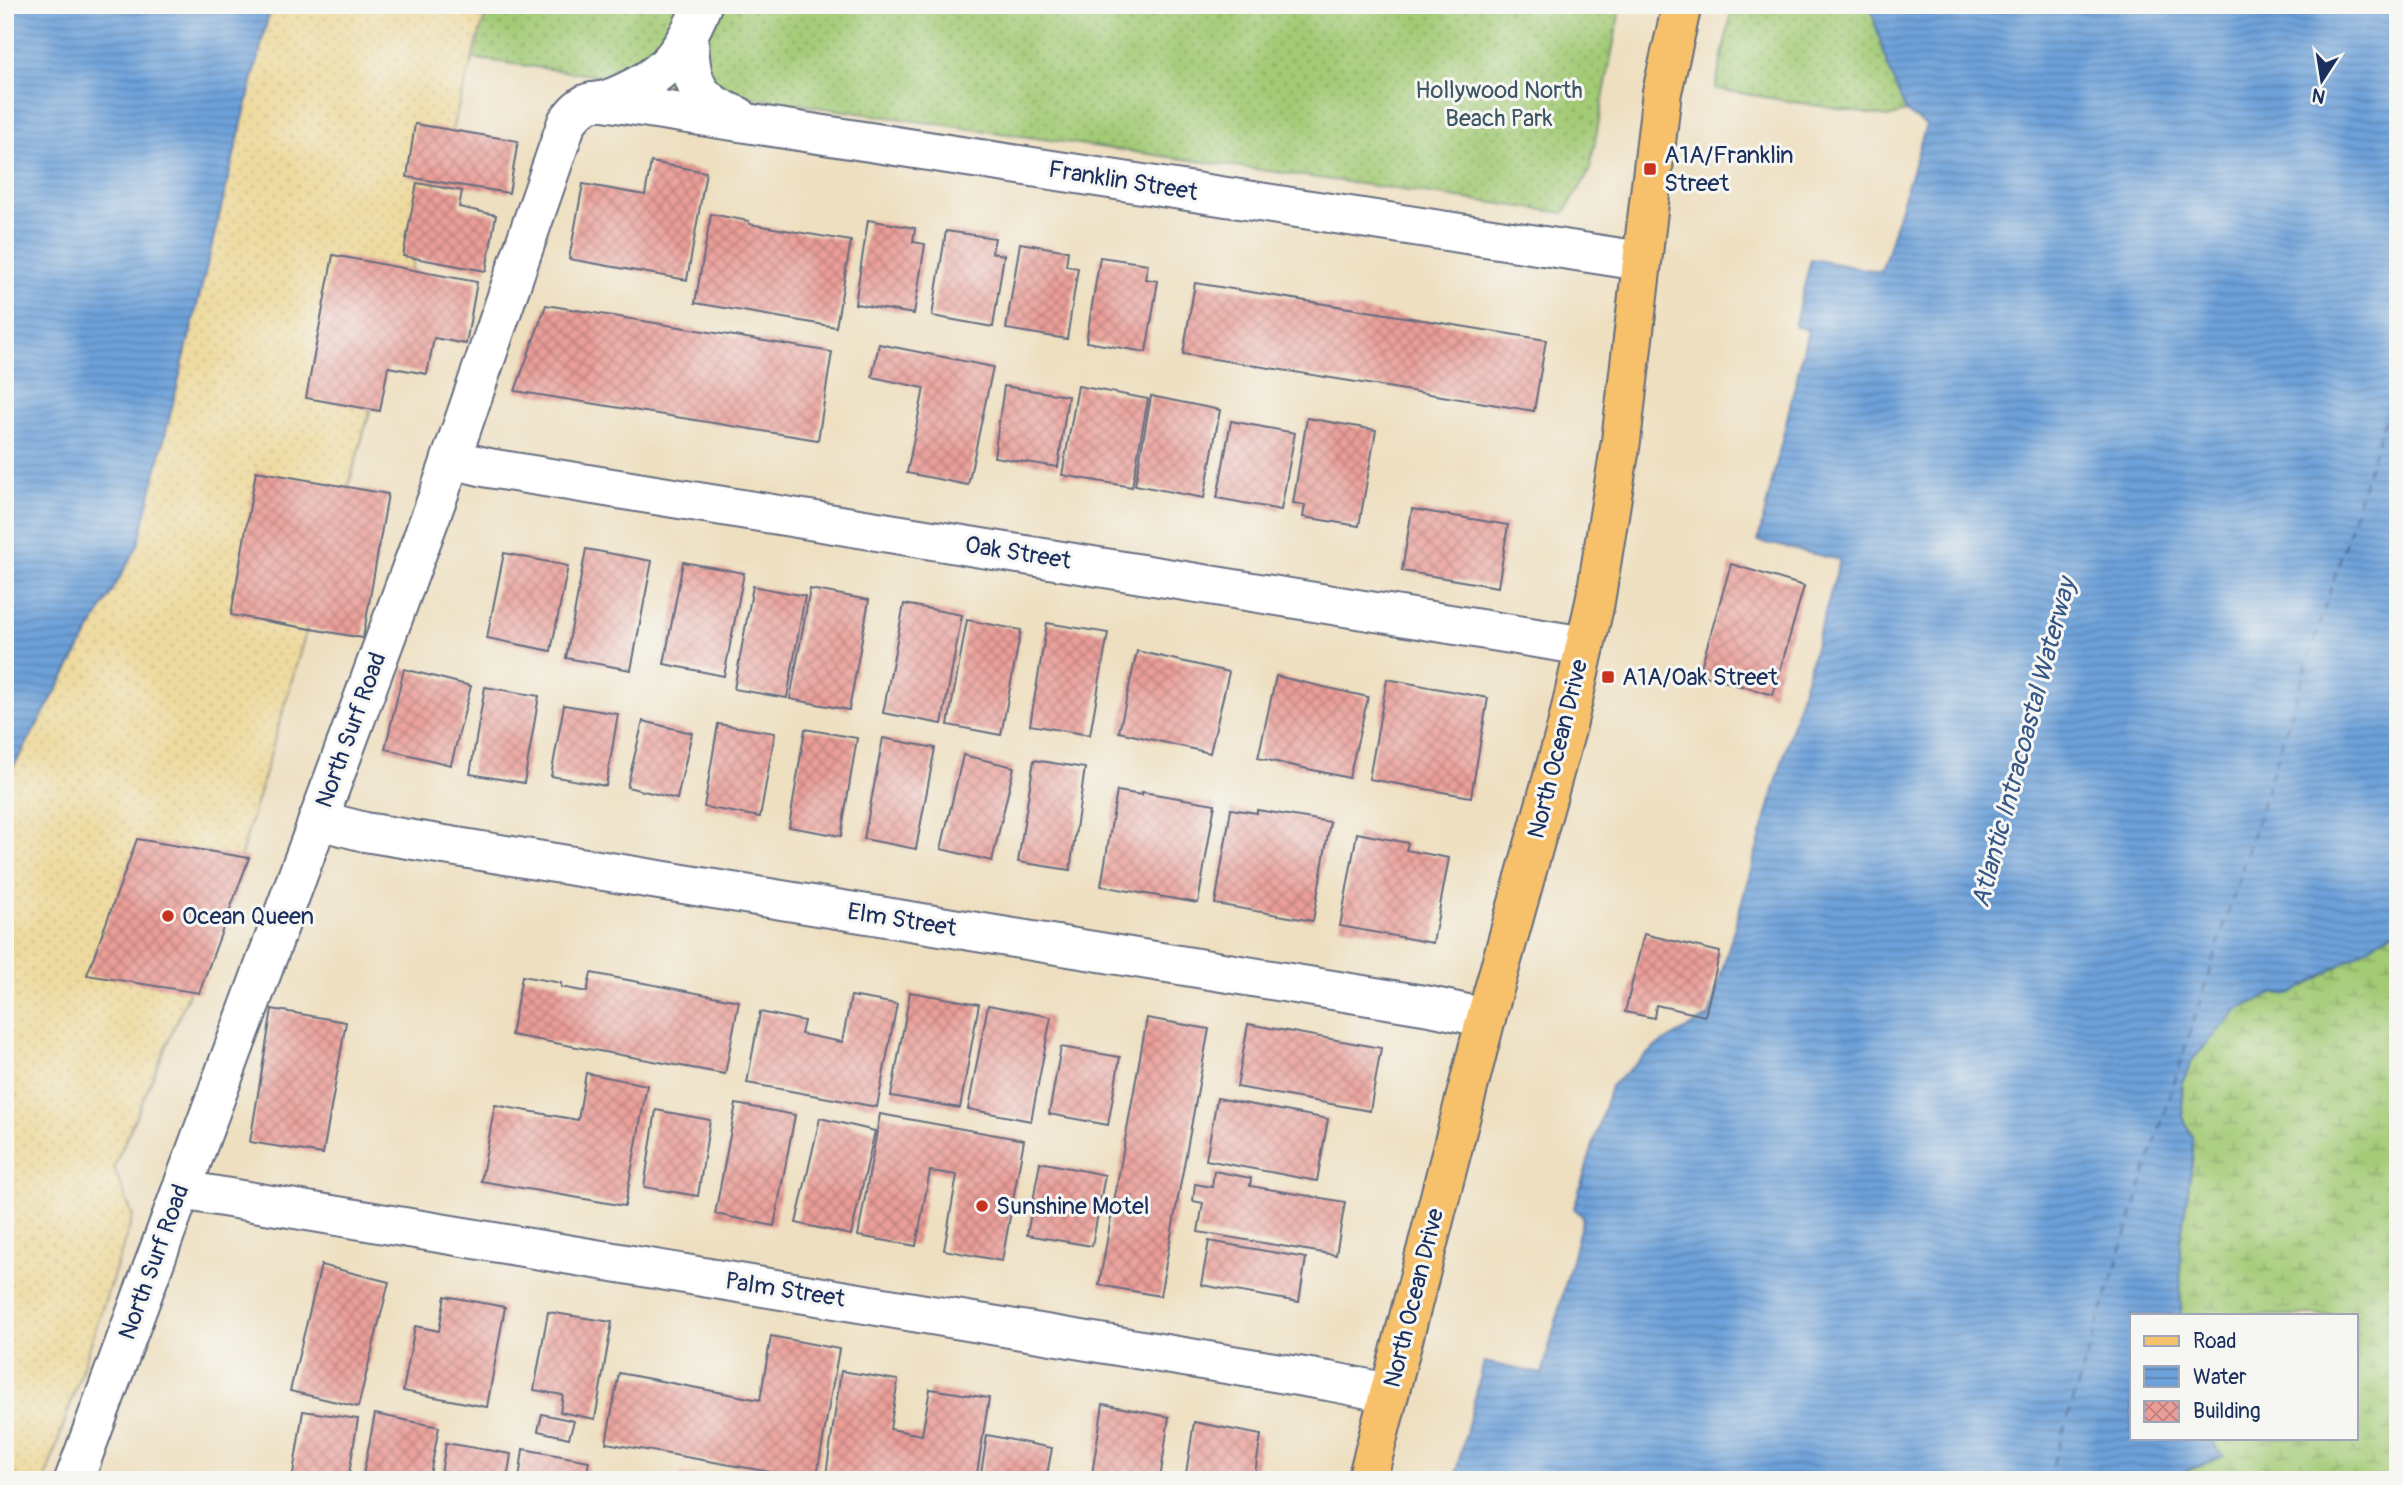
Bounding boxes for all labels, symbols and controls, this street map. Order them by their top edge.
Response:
north arrow [2288,46,2358,116]
park label: Hollywood North Beach Park [1415,76,1583,133]
text: N [2310,83,2327,109]
place label: A1A/Franklin Street [1664,141,1794,198]
street label: Franklin Street [1046,155,1200,207]
marker: A1A/Franklin Street [1642,161,1658,177]
street label: Oak Street [963,530,1073,576]
water label: Atlantic Intracoastal Waterway [1965,572,2084,911]
street label: North Surf Road [309,648,393,812]
street label: North Ocean Drive [1522,656,1594,842]
place label: A1A/Oak Street [1622,663,1778,692]
marker: A1A/Oak Street [1600,669,1616,685]
street label: Elm Street [846,897,959,943]
place label: Ocean Queen [182,902,314,931]
marker: Ocean Queen [160,908,176,924]
street label: North Surf Road [112,1180,196,1344]
place label: Sunshine Motel [996,1192,1149,1221]
marker: Sunshine Motel [974,1198,990,1214]
street label: North Ocean Drive [1378,1205,1450,1391]
street label: Palm Street [723,1266,847,1314]
legend [2130,1314,2358,1440]
text: Road [2193,1328,2237,1355]
text: Water [2193,1364,2247,1391]
text: Building [2193,1398,2260,1425]

